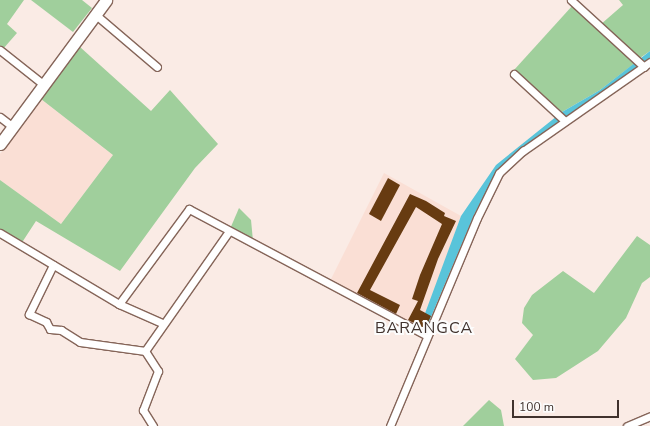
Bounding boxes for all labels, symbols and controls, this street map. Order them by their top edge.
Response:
district label: BARANGCA [375,318,473,338]
scale bar [514,392,621,418]
text: 100 m [519,399,554,415]

